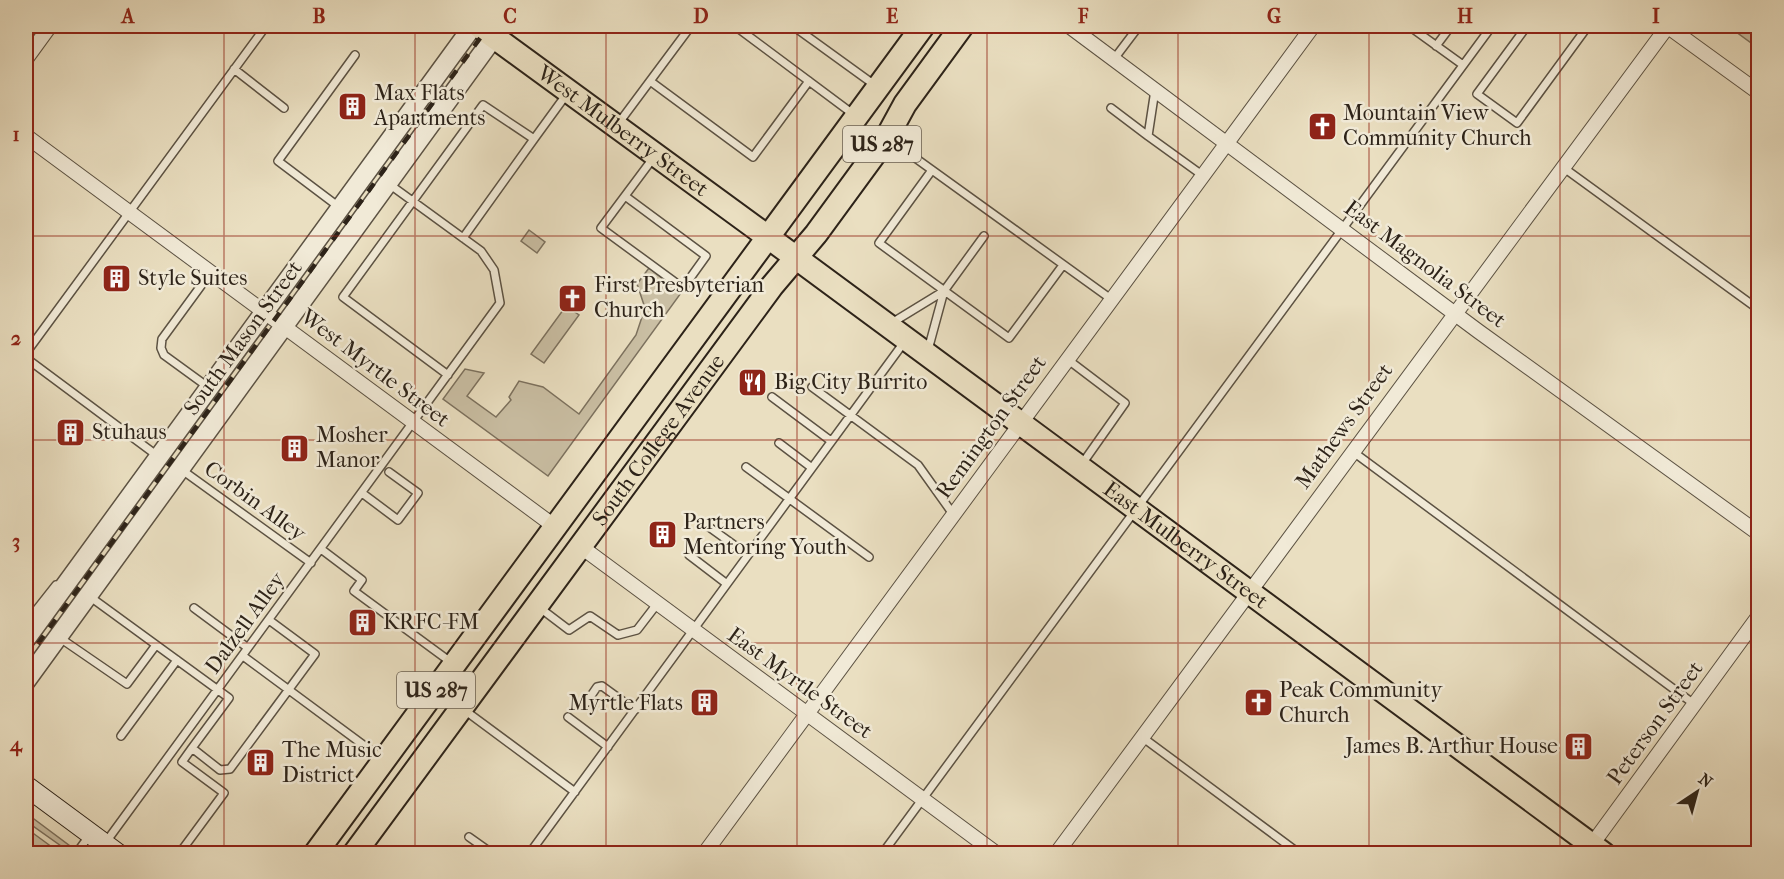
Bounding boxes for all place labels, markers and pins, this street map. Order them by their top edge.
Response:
place label: Max Flats Apartments [373,80,485,131]
building icon: Max Flats Apartments [337,90,369,122]
place label: Mountain View Community Church [1343,100,1532,151]
church icon: Mountain View Community Church [1306,110,1338,142]
building icon: Style Suites [101,262,133,294]
place label: Style Suites [138,265,247,291]
place label: First Presbyterian Church [594,272,764,323]
church icon: First Presbyterian Church [557,282,589,314]
restaurant icon: Big City Burrito [737,366,769,398]
place label: Big City Burrito [774,369,927,395]
building icon: Stuhaus [55,416,87,448]
place label: Stuhaus [92,419,167,445]
place label: Mosher Manor [316,422,388,473]
building icon: Mosher Manor [279,432,311,464]
place label: Partners Mentoring Youth [683,509,847,560]
building icon: Partners Mentoring Youth [646,519,678,551]
building icon: KRFC-FM [346,606,378,638]
place label: KRFC-FM [383,609,479,635]
place label: Peak Community Church [1279,677,1444,728]
building icon: Myrtle Flats [688,687,720,719]
church icon: Peak Community Church [1242,687,1274,719]
place label: Myrtle Flats [568,690,683,716]
building icon: James B. Arthur House [1563,730,1595,762]
place label: James B. Arthur House [1343,733,1558,759]
place label: The Music District [282,737,382,788]
building icon: The Music District [245,747,277,779]

